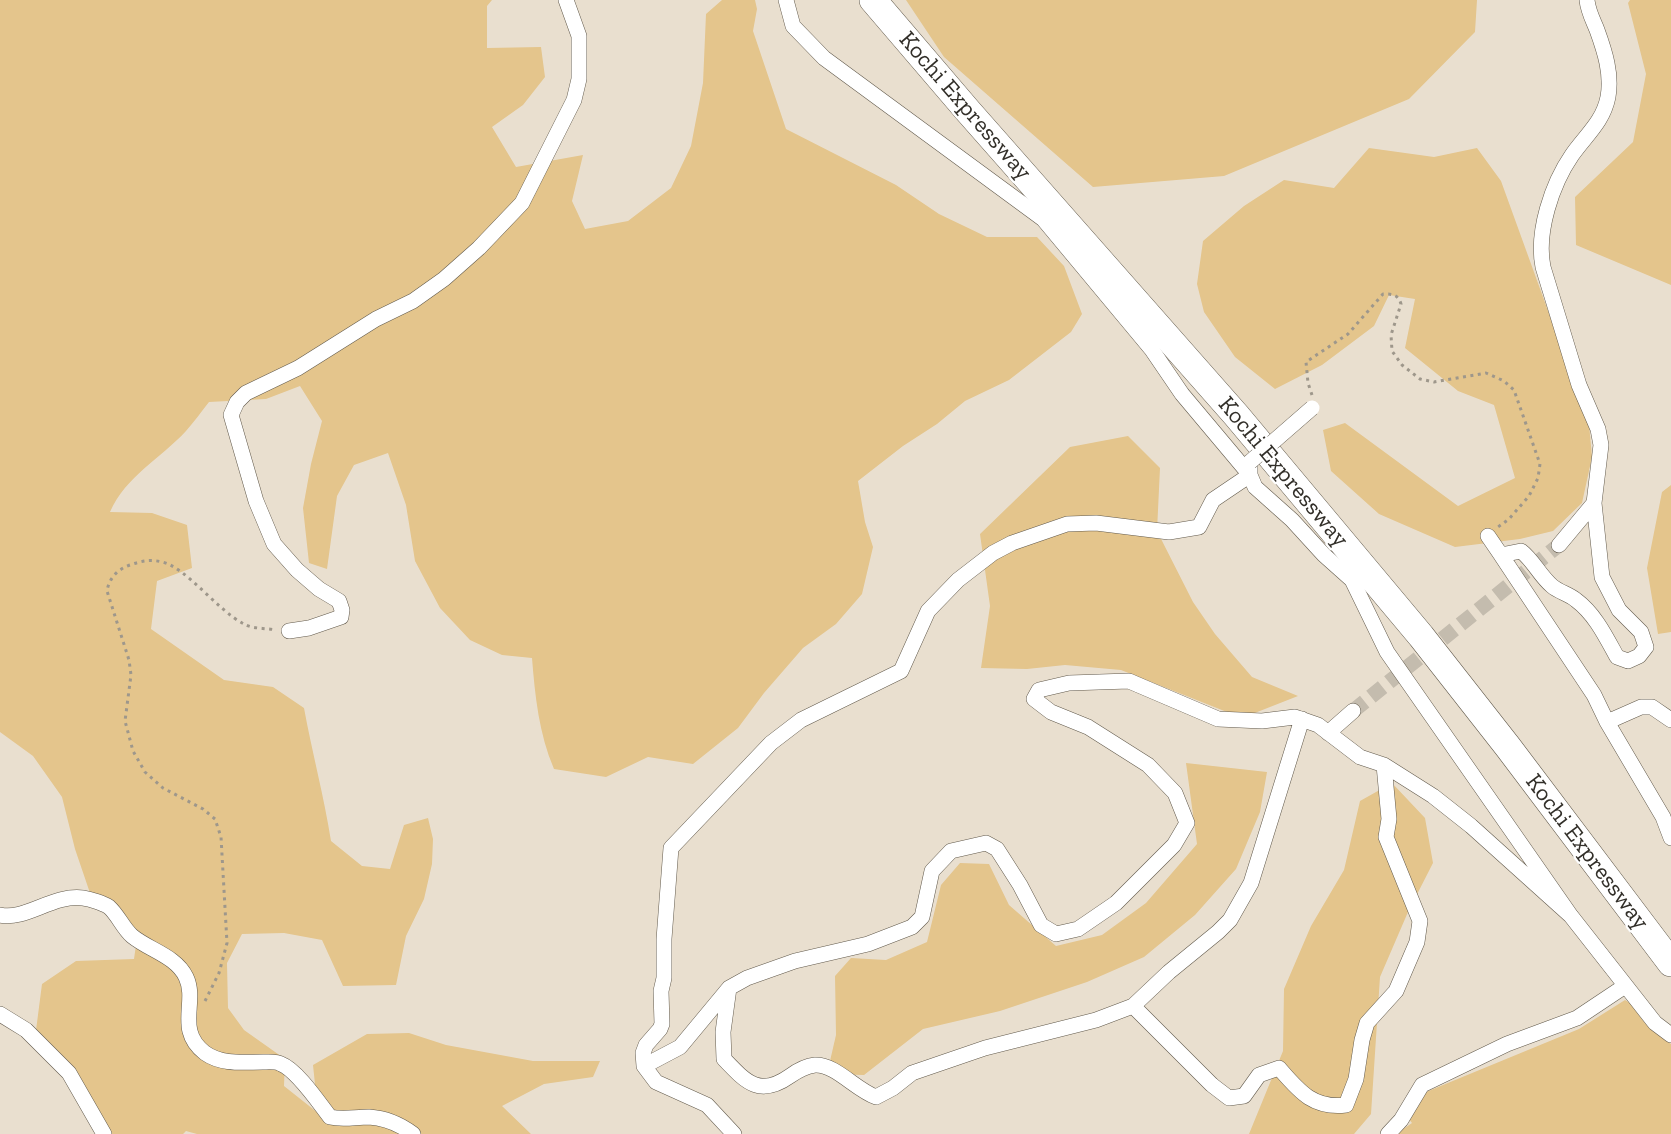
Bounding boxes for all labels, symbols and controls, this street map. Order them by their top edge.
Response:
street label: Kochi Expressway [893,26,1037,186]
street label: Kochi Expressway [1212,391,1354,553]
street label: Kochi Expressway [1519,768,1655,936]

